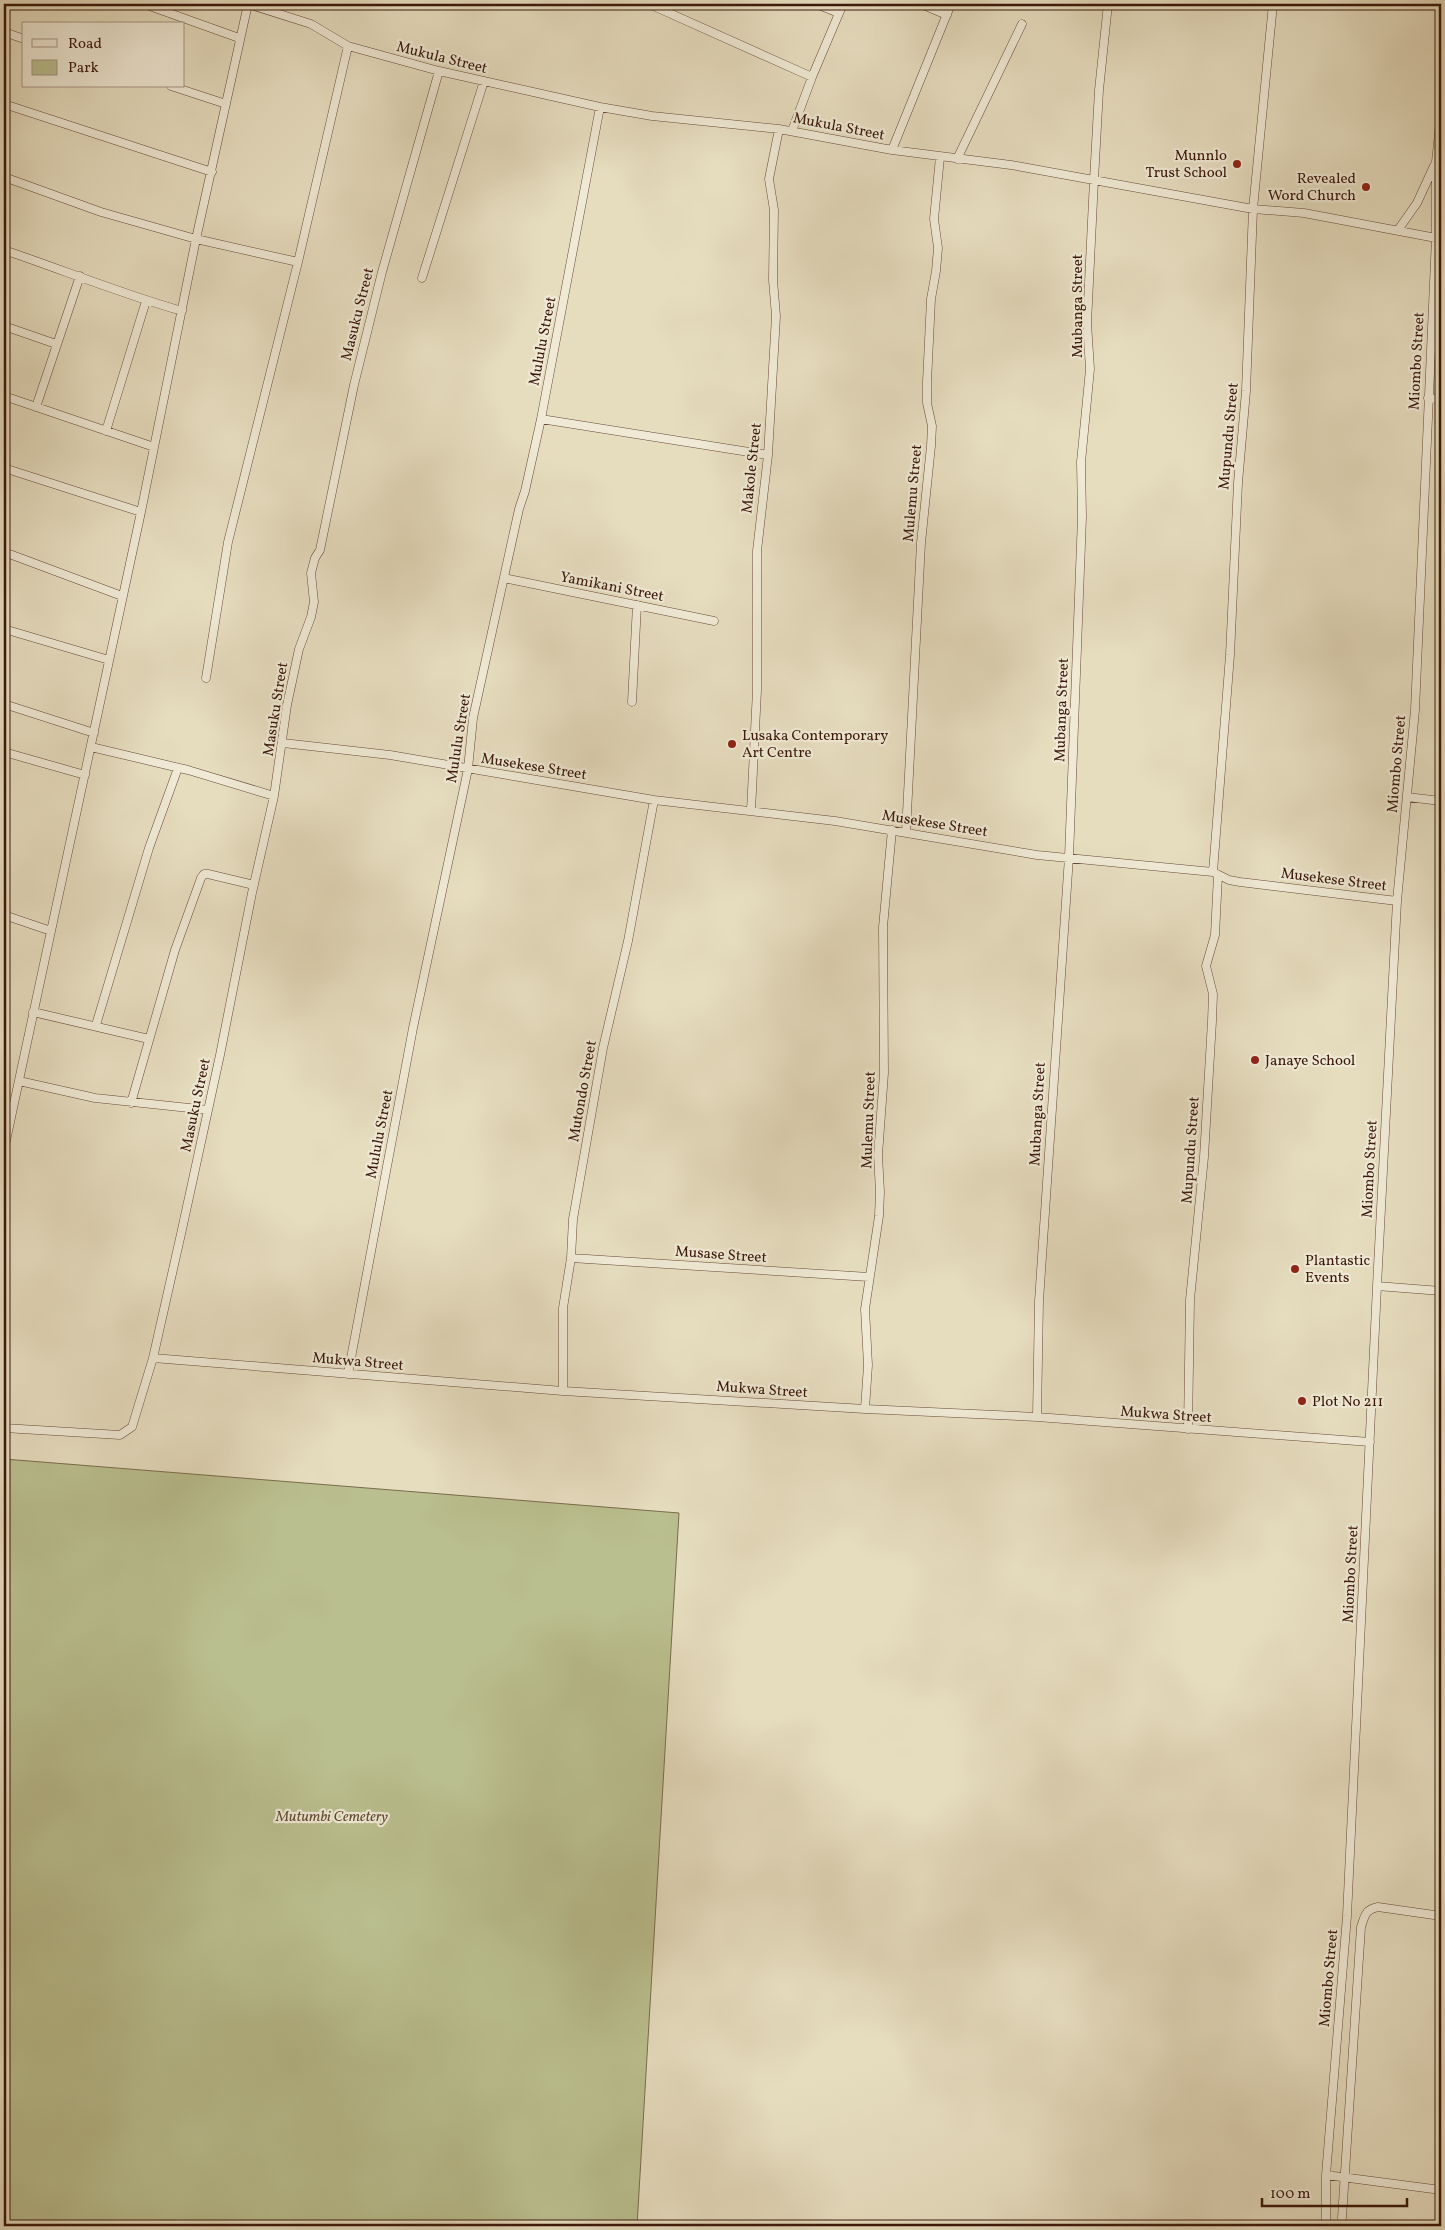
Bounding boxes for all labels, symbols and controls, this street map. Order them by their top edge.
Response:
legend [22,22,185,88]
text: Road [68,34,102,55]
street label: Mukula Street [394,37,489,80]
text: Park [68,58,99,79]
street label: Mukula Street [791,108,886,147]
place label: Munnlo Trust School [1146,146,1227,184]
marker: Munnlo Trust School [1231,158,1243,170]
place label: Revealed Word Church [1268,169,1356,207]
marker: Revealed Word Church [1360,181,1372,193]
street label: Mubanga Street [1068,254,1089,358]
street label: Masuku Street [337,266,380,363]
street label: Mululu Street [525,295,562,388]
street label: Miombo Street [1404,311,1431,411]
street label: Mupundu Street [1214,382,1245,491]
street label: Makole Street [737,422,768,515]
street label: Mulemu Street [899,444,928,543]
street label: Yamikani Street [558,567,665,608]
street label: Mubanga Street [1050,658,1075,762]
street label: Masuku Street [259,661,294,758]
street label: Mululu Street [442,692,477,784]
street label: Miombo Street [1383,714,1412,814]
place label: Lusaka Contemporary Art Centre [742,726,888,764]
marker: Lusaka Contemporary Art Centre [726,738,738,750]
street label: Musekese Street [479,749,588,786]
street label: Musekese Street [880,806,989,843]
street label: Musekese Street [1280,864,1388,897]
street label: Mutondo Street [564,1039,603,1144]
place label: Janaye School [1265,1051,1355,1072]
marker: Janaye School [1249,1054,1261,1066]
street label: Masuku Street [176,1057,217,1154]
street label: Mubanga Street [1025,1061,1052,1167]
street label: Mulemu Street [857,1071,882,1169]
street label: Mululu Street [362,1088,399,1181]
street label: Mupundu Street [1177,1096,1206,1204]
street label: Miombo Street [1357,1119,1384,1219]
street label: Musase Street [674,1242,767,1269]
place label: Plantastic Events [1305,1251,1371,1289]
marker: Plantastic Events [1289,1263,1301,1275]
street label: Mukwa Street [311,1348,404,1377]
street label: Mukwa Street [715,1377,808,1404]
place label: Plot No 211 [1312,1392,1383,1413]
marker: Plot No 211 [1296,1395,1308,1407]
street label: Mukwa Street [1119,1402,1212,1429]
street label: Miombo Street [1338,1524,1365,1624]
park label: Mutumbi Cemetery [275,1807,388,1828]
street label: Miombo Street [1315,1928,1344,2028]
scale bar [1262,2175,1408,2207]
text: 100 m [1270,2184,1310,2205]

